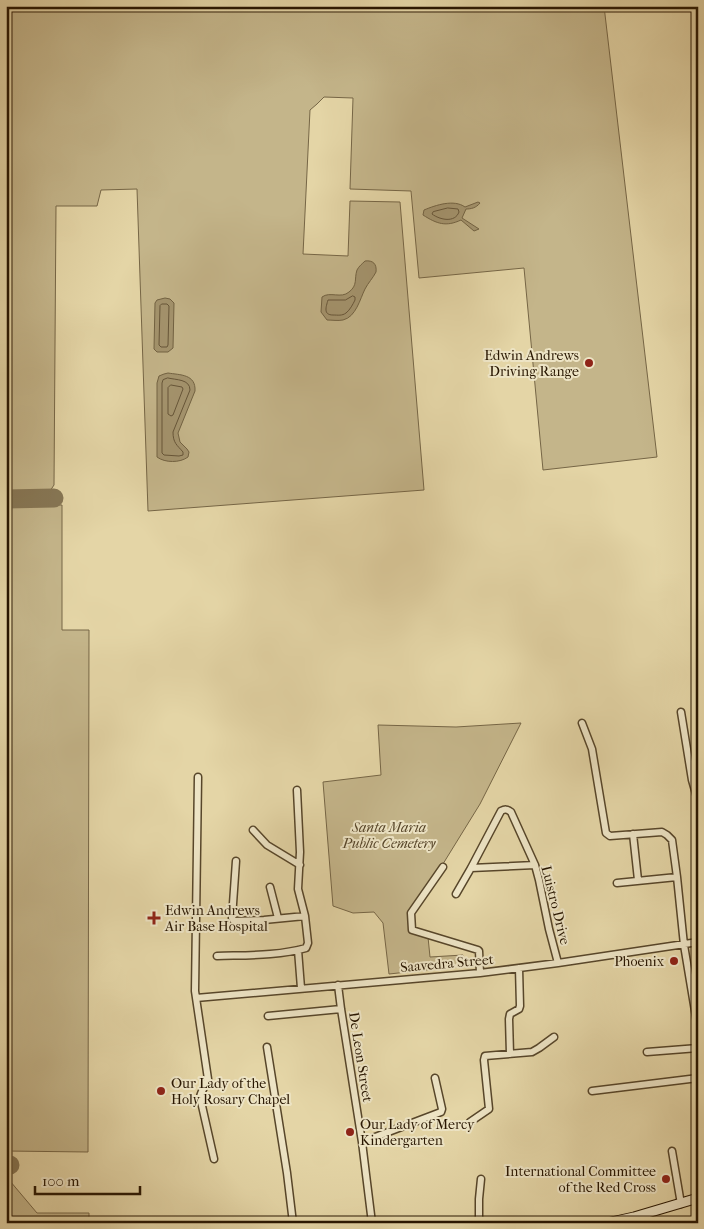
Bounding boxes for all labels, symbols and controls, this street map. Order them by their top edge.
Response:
place label: Edwin Andrews Driving Range [484,347,579,380]
marker: Edwin Andrews Driving Range [583,357,595,369]
park label: Santa Maria Public Cemetery [342,819,437,852]
street label: Luistro Drive [537,864,574,946]
place label: Edwin Andrews Air Base Hospital [164,902,268,935]
marker: Edwin Andrews Air Base Hospital [147,911,161,925]
street label: Saavedra Street [400,951,494,976]
place label: Phoenix [614,953,665,970]
marker: Phoenix [668,955,680,967]
street label: De Leon Street [345,1011,376,1103]
place label: Our Lady of the Holy Rosary Chapel [171,1075,290,1108]
marker: Our Lady of the Holy Rosary Chapel [155,1085,167,1097]
place label: Our Lady of Mercy Kindergarten [360,1116,475,1149]
marker: Our Lady of Mercy Kindergarten [344,1126,356,1138]
place label: International Committee of the Red Cross [505,1163,656,1196]
scale bar [35,1164,140,1196]
text: 100 m [42,1172,80,1190]
marker: International Committee of the Red Cross [660,1173,672,1185]

